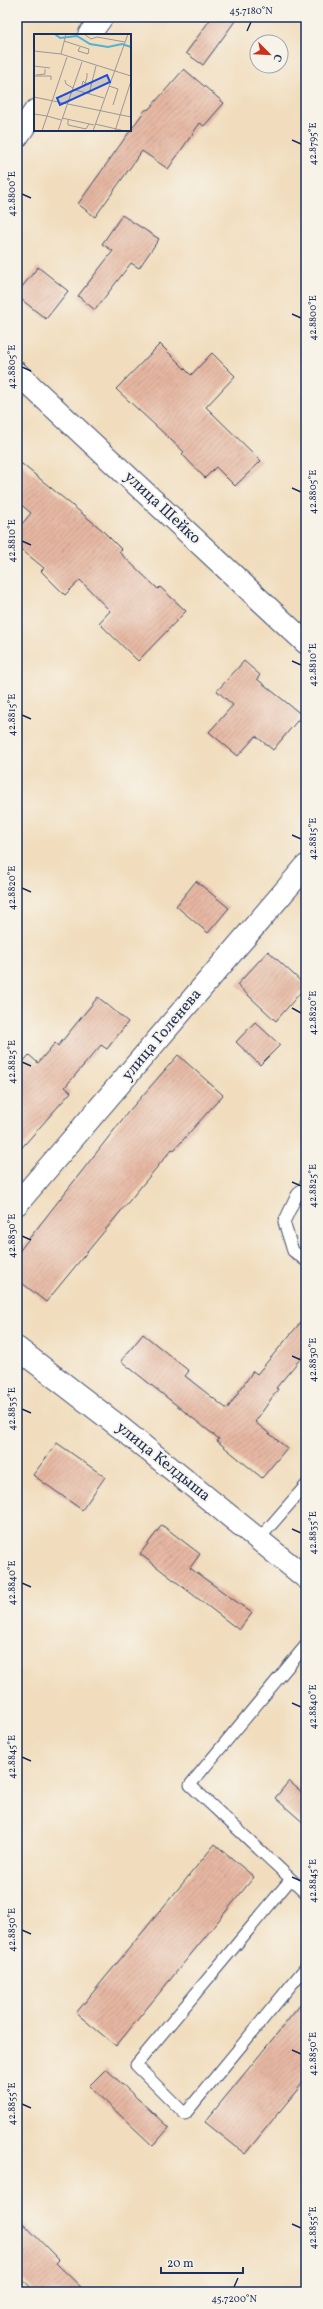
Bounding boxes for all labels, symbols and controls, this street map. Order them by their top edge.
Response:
text: 45.7180°N [229,4,273,18]
inset map [34,34,131,131]
north arrow [249,34,289,74]
text: С [268,51,285,64]
text: 42.8795°E [306,122,320,166]
text: 42.8800°E [5,171,19,217]
text: 42.8800°E [306,295,320,341]
text: 42.8805°E [5,345,19,389]
street label: улица Шейко [119,467,205,549]
text: 42.8805°E [306,470,320,514]
text: 42.8810°E [5,519,19,563]
text: 42.8810°E [306,643,320,687]
text: 42.8815°E [5,694,19,736]
text: 42.8815°E [306,818,320,860]
text: 42.8820°E [5,866,19,910]
street label: улица Голенева [117,984,207,1086]
text: 42.8820°E [306,991,320,1035]
text: 42.8825°E [5,1040,19,1084]
text: 42.8825°E [306,1164,320,1208]
text: 42.8830°E [5,1214,19,1258]
text: 42.8830°E [306,1338,320,1382]
text: 42.8835°E [5,1387,19,1431]
street label: улица Келдыша [111,1417,215,1507]
text: 42.8835°E [306,1511,320,1555]
text: 42.8840°E [5,1561,19,1605]
text: 42.8840°E [306,1685,320,1729]
text: 42.8845°E [5,1735,19,1779]
text: 42.8845°E [306,1859,320,1903]
text: 42.8850°E [5,1908,19,1952]
text: 42.8850°E [306,2032,320,2076]
text: 42.8855°E [5,2082,19,2126]
text: 42.8855°E [306,2206,320,2250]
scale bar [161,2249,243,2275]
text: 20 m [167,2256,194,2272]
text: 45.7200°N [211,2292,257,2306]

